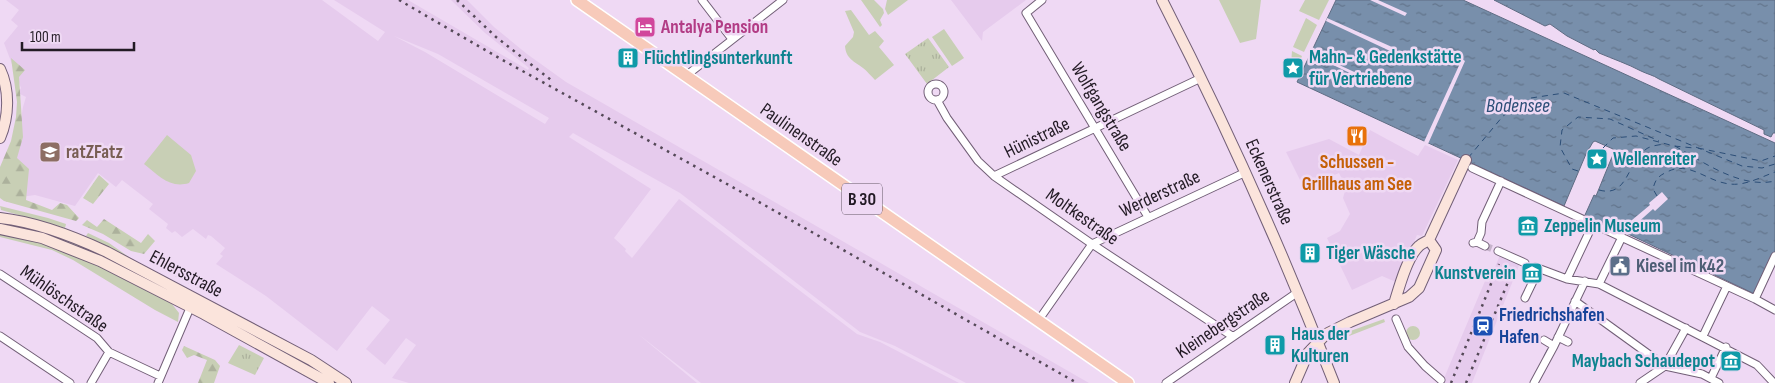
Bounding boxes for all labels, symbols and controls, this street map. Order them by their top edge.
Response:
hotel icon: Antalya Pension [633,15,657,39]
place label: Antalya Pension [660,16,768,39]
scale bar [22,20,135,52]
text: 100 m [30,28,61,47]
building icon: Flüchtlingsunterkunft [616,46,640,70]
place label: Mahn- & Gedenkstätte für Vertriebene [1309,46,1462,91]
place label: Flüchtlingsunterkunft [644,47,793,70]
place icon: Mahn- & Gedenkstätte für Vertriebene [1281,56,1305,80]
street label: Wolfgangstraße [1065,58,1137,156]
water label: Bodensee [1486,94,1550,118]
street label: Paulinenstraße [755,98,847,172]
street label: Hünistraße [1001,112,1073,164]
restaurant icon: Schussen - Grillhaus am See [1345,124,1369,148]
street label: Eckenerstraße [1240,136,1298,228]
school or university icon: ratZFatz [38,140,62,164]
place label: ratZFatz [66,141,123,164]
place icon: Wellenreiter [1585,147,1609,171]
place label: Wellenreiter [1613,148,1696,171]
place label: Schussen - Grillhaus am See [1302,151,1412,196]
street label: Werderstraße [1116,165,1204,223]
road number: B 30 [842,183,882,214]
street label: Moltkestraße [1041,184,1123,250]
museum icon: Zeppelin Museum [1516,214,1540,238]
place label: Zeppelin Museum [1544,215,1661,238]
building icon: Tiger Wäsche [1298,241,1322,265]
place label: Tiger Wäsche [1326,242,1415,265]
street label: Ehlersstraße [145,245,227,303]
public building icon: Kiesel im k42 [1608,254,1632,278]
place label: Kiesel im k42 [1636,255,1724,278]
street label: Mühlöschstraße [16,260,112,338]
museum icon: Kunstverein [1520,261,1544,285]
place label: Kunstverein [1434,262,1516,285]
street label: Kleinebergstraße [1172,284,1274,364]
place label: Friedrichshafen Hafen [1499,304,1605,349]
station icon: Friedrichshafen Hafen [1471,314,1495,338]
place label: Haus der Kulturen [1291,323,1350,368]
building icon: Haus der Kulturen [1263,333,1287,357]
museum icon: Maybach Schaudepot [1719,349,1743,373]
place label: Maybach Schaudepot [1572,350,1715,373]

